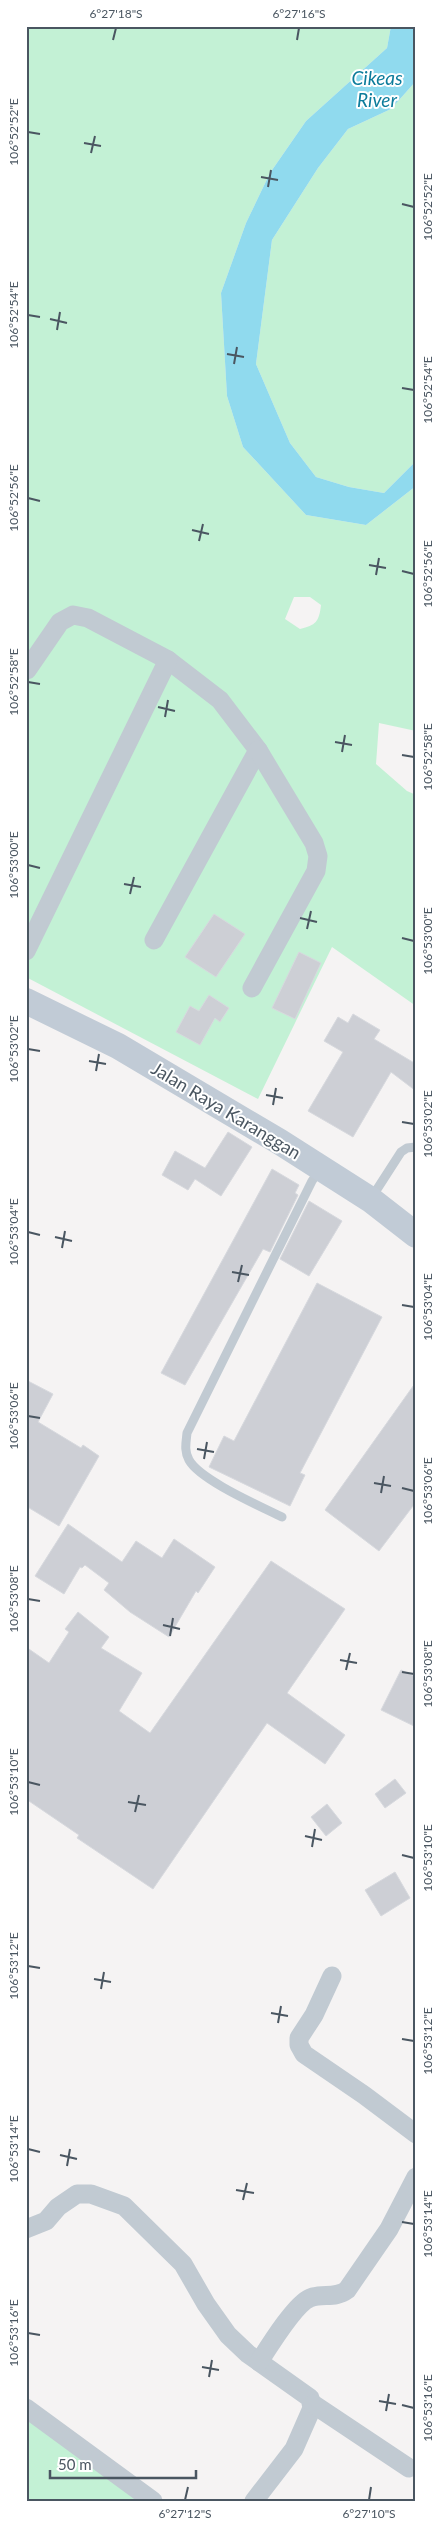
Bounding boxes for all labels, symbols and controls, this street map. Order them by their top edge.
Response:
text: 6°27'18"S [89,6,143,21]
text: 6°27'16"S [272,6,326,21]
water label: Cikeas River [351,66,403,111]
text: 106°52'52"E [6,98,21,166]
text: 106°52'52"E [420,173,435,241]
text: 106°52'54"E [6,281,21,349]
text: 106°52'54"E [420,356,435,424]
text: 106°52'56"E [6,464,21,532]
text: 106°52'56"E [420,540,435,608]
text: 106°52'58"E [6,648,21,716]
text: 106°52'58"E [420,723,435,791]
text: 106°53'00"E [6,831,21,899]
text: 106°53'00"E [420,907,435,975]
text: 106°53'02"E [6,1015,21,1083]
street label: Jalan Raya Karanggan [148,1057,305,1163]
text: 106°53'02"E [420,1090,435,1158]
text: 106°53'04"E [6,1198,21,1266]
text: 106°53'04"E [420,1273,435,1341]
text: 106°53'06"E [6,1382,21,1450]
text: 106°53'06"E [420,1457,435,1525]
text: 106°53'08"E [6,1565,21,1633]
text: 106°53'08"E [420,1640,435,1708]
text: 106°53'10"E [6,1748,21,1816]
text: 106°53'10"E [420,1824,435,1892]
text: 106°53'12"E [6,1932,21,2000]
text: 106°53'12"E [420,2007,435,2075]
text: 106°53'14"E [6,2115,21,2183]
text: 106°53'14"E [420,2190,435,2258]
text: 106°53'16"E [6,2299,21,2367]
text: 106°53'16"E [420,2374,435,2442]
scale bar [50,2447,196,2479]
text: 50 m [58,2455,92,2473]
text: 6°27'12"S [158,2506,212,2521]
text: 6°27'10"S [342,2506,396,2521]

